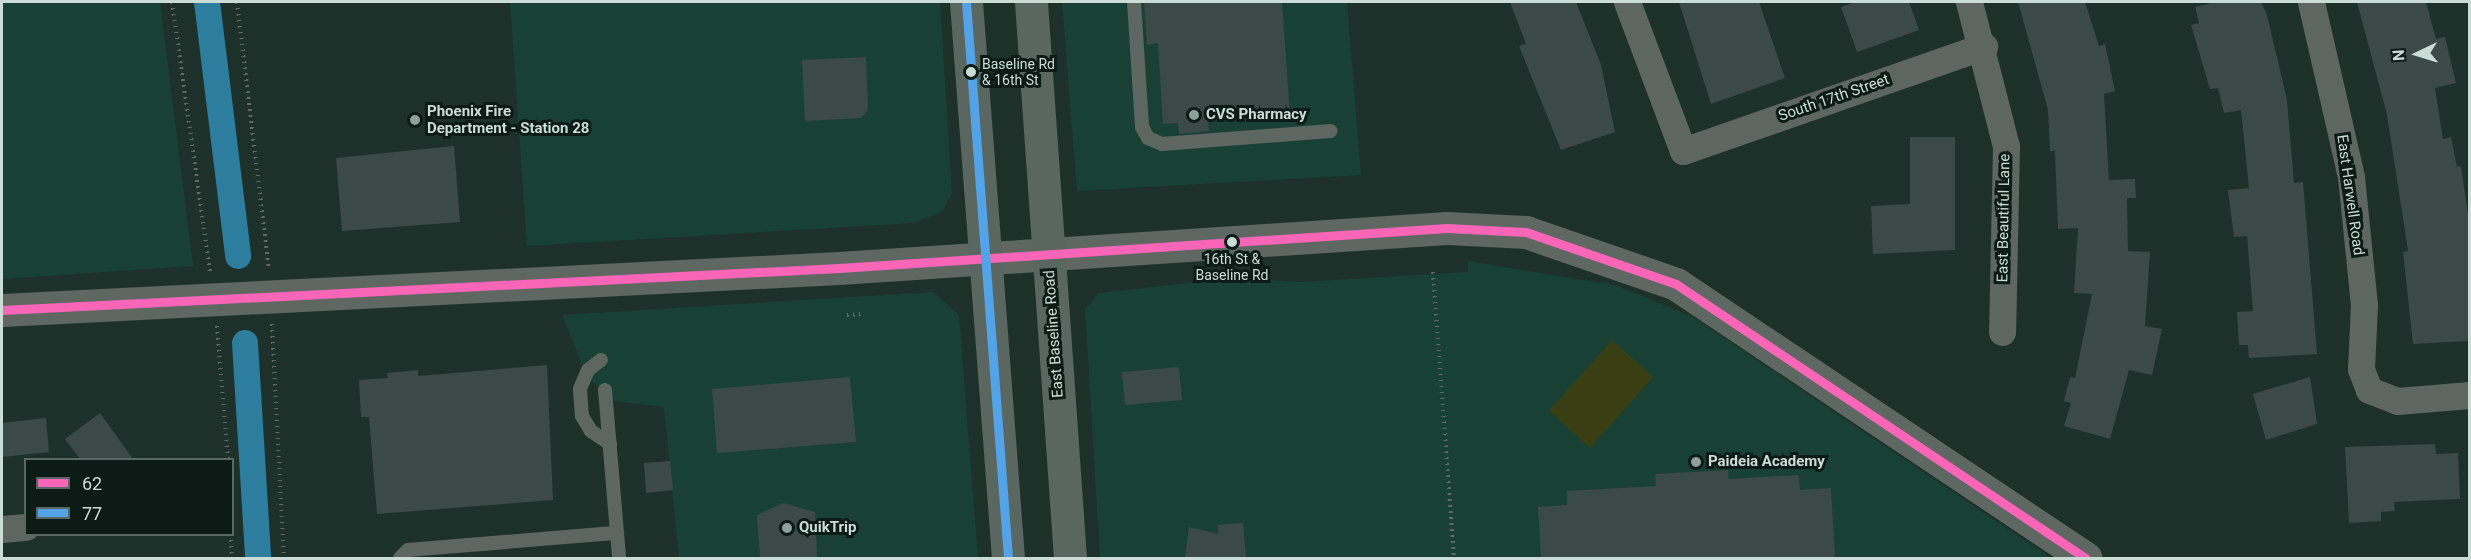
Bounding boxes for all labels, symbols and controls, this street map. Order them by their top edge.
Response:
north arrow [2387,24,2447,84]
text: N [2389,49,2408,62]
place label: Baseline Rd & 16th St [982,56,1055,88]
marker: Baseline Rd & 16th St [965,66,977,78]
street label: South 17th Street [1776,71,1892,125]
place label: Phoenix Fire Department - Station 28 [427,102,589,137]
place label: CVS Pharmacy [1206,106,1307,124]
marker: CVS Pharmacy [1187,108,1201,122]
marker: Phoenix Fire Department - Station 28 [408,113,422,127]
street label: East Harwell Road [2333,133,2367,257]
street label: East Beautiful Lane [1994,154,2014,282]
marker: 16th St & Baseline Rd [1226,236,1238,248]
place label: 16th St & Baseline Rd [1196,251,1268,284]
street label: East Baseline Road [1041,270,1067,398]
place label: Paideia Academy [1708,453,1825,471]
marker: Paideia Academy [1689,455,1703,469]
legend [24,458,234,536]
text: 62 [82,473,102,494]
text: 77 [82,503,102,524]
place label: QuikTrip [799,519,856,537]
marker: QuikTrip [780,521,794,535]

